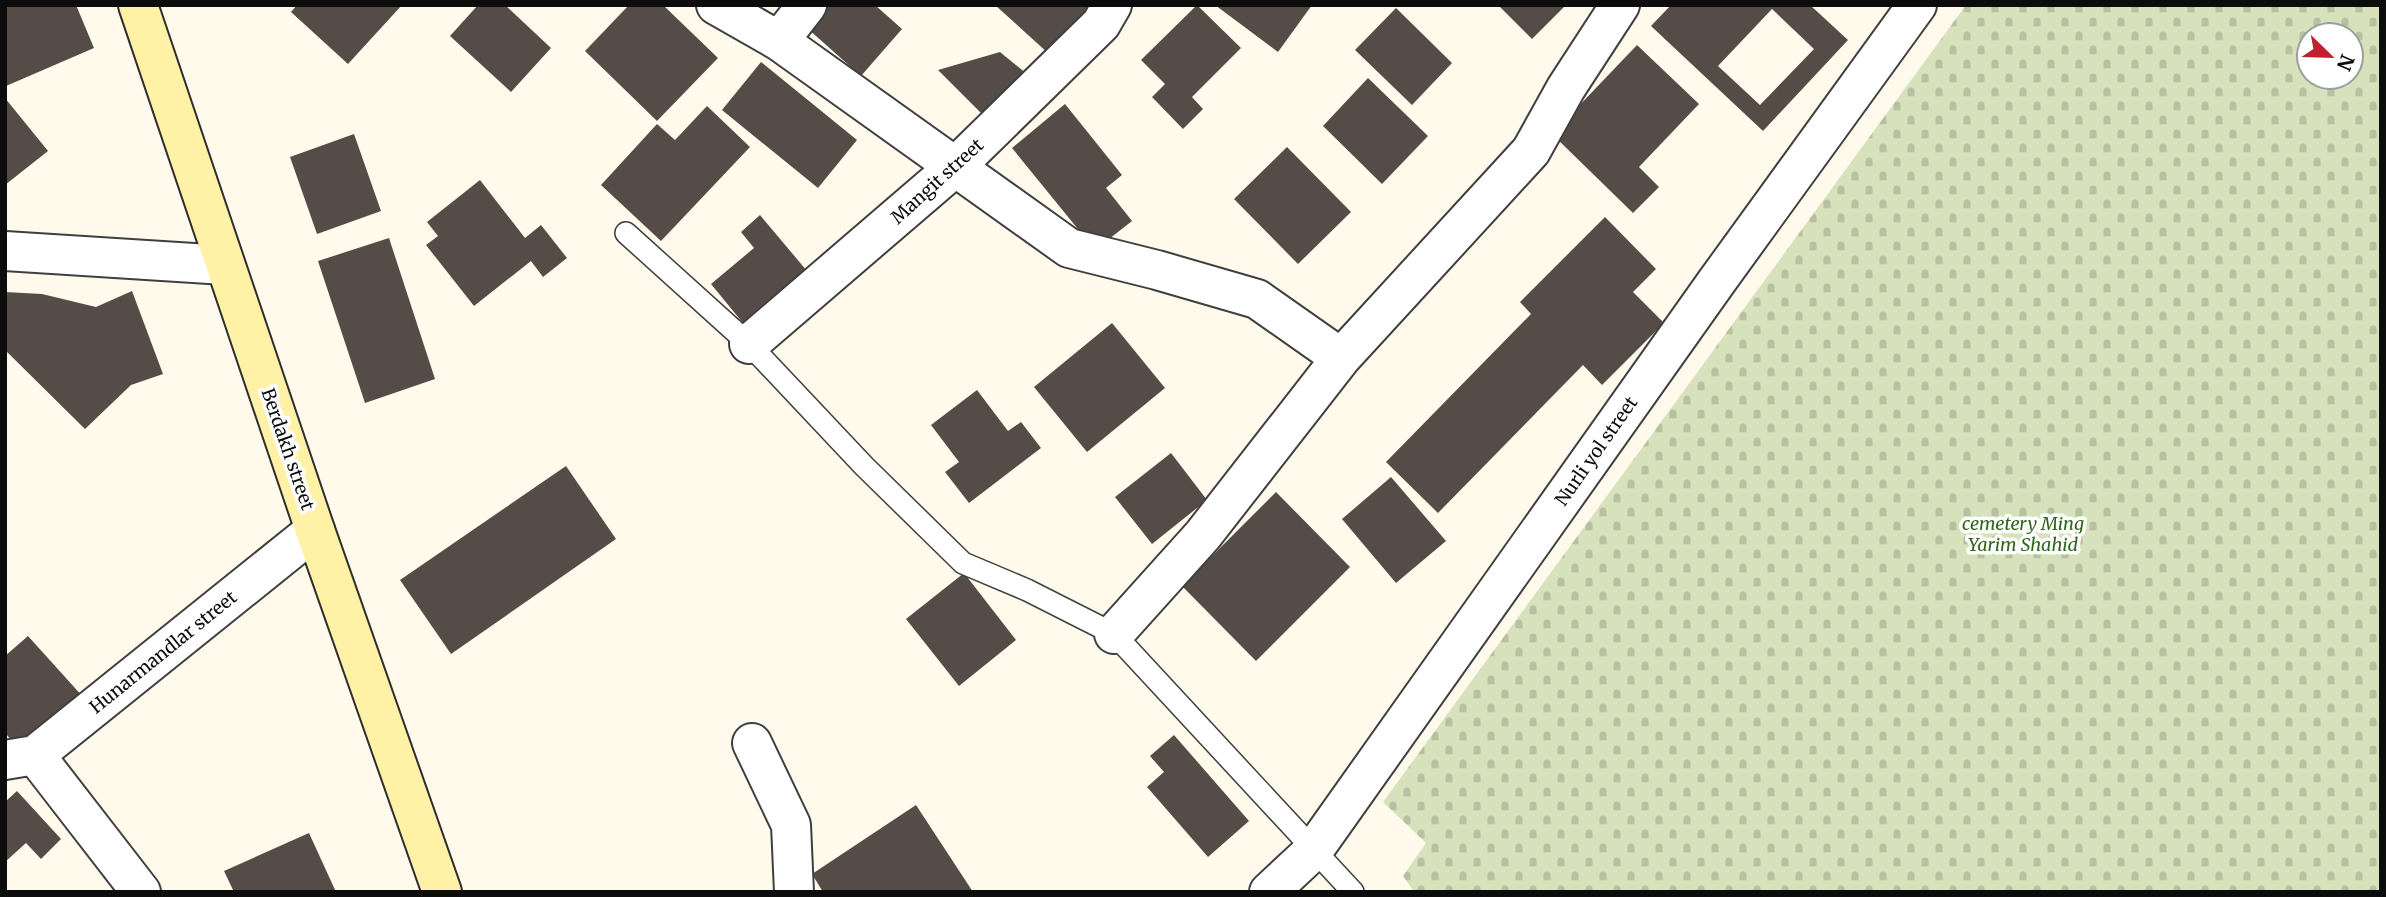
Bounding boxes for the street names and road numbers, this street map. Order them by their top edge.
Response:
street label: Mangit street [886,133,988,229]
street label: Berdakh street [256,385,320,513]
street label: Nurli yol street [1550,392,1642,510]
street label: Hunarmandlar street [85,586,241,718]

